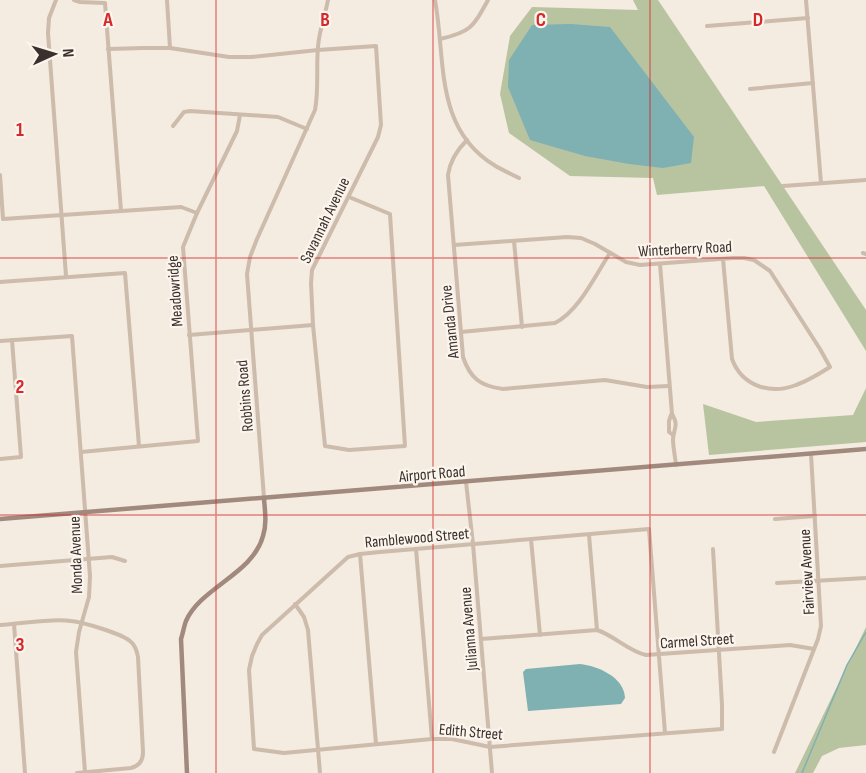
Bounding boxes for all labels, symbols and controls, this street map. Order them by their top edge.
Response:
text: A [102,8,113,32]
text: B [320,8,330,32]
text: C [536,8,546,32]
text: D [753,8,763,32]
north arrow [24,24,84,84]
text: N [58,48,77,58]
text: 1 [16,118,24,142]
street label: Savannah Avenue [296,175,354,267]
street label: Winterberry Road [638,238,732,261]
street label: Meadowridge [164,255,187,327]
street label: Amanda Drive [437,284,464,361]
street label: Robbins Road [233,359,258,433]
text: 2 [16,375,24,399]
street label: Airport Road [397,462,466,487]
street label: Monda Avenue [66,516,87,594]
street label: Ramblewood Street [364,524,470,553]
street label: Fairview Avenue [796,529,819,615]
street label: Julianna Avenue [456,586,483,673]
street label: Carmel Street [659,629,735,654]
text: 3 [16,633,25,657]
street label: Edith Street [438,720,504,745]

